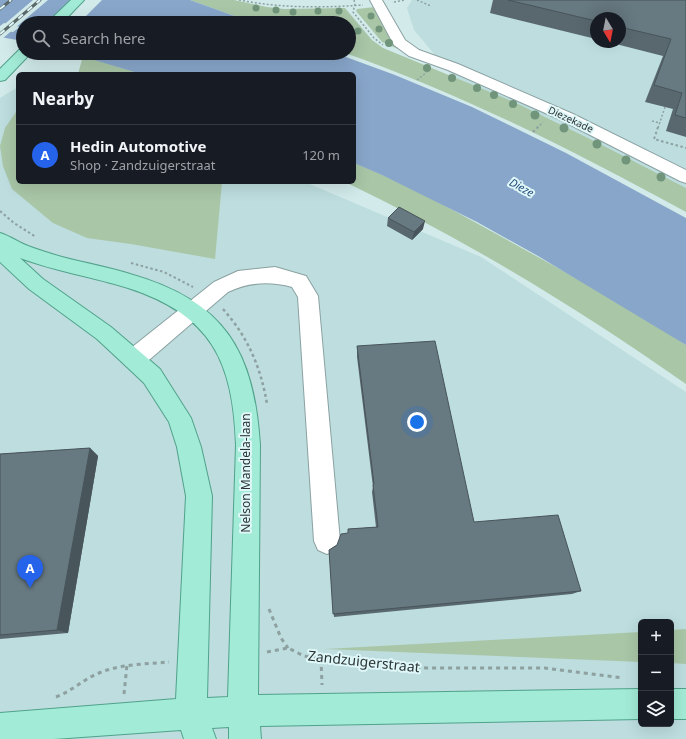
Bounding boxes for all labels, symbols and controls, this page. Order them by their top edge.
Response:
north arrow [590,12,626,48]
search box [16,16,356,60]
icon: search [30,27,52,49]
text: Search here [62,28,145,48]
text: Nearby [32,87,94,110]
street label: Diezekade [546,102,596,136]
text: Hedin Automotive [70,136,207,156]
text: A [41,146,50,164]
text: 120 m [302,146,340,164]
text: Shop · Zandzuigerstraat [70,156,216,174]
water label: Dieze [507,174,537,200]
your location [407,412,427,432]
street label: Nelson Mandela-laan [237,413,254,533]
pin: A [17,555,43,588]
map controls [638,619,674,727]
button: + [638,619,674,655]
street label: Zandzuigerstraat [307,646,421,676]
button: − [638,655,674,691]
button: layers [638,691,674,727]

